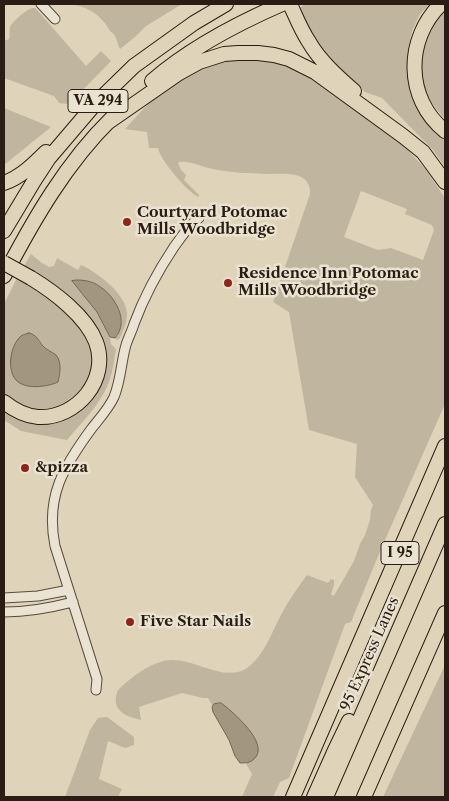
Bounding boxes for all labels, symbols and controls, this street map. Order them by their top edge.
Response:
road number: VA 294 [68,90,128,112]
place label: Courtyard Potomac Mills Woodbridge [137,204,287,239]
marker: Courtyard Potomac Mills Woodbridge [121,216,133,228]
place label: Residence Inn Potomac Mills Woodbridge [238,265,419,300]
marker: Residence Inn Potomac Mills Woodbridge [222,277,234,289]
place label: &pizza [35,459,88,477]
marker: &pizza [19,462,31,474]
road number: I 95 [381,542,419,564]
street label: 95 Express Lanes [337,594,403,714]
place label: Five Star Nails [140,613,251,631]
marker: Five Star Nails [124,616,136,628]

